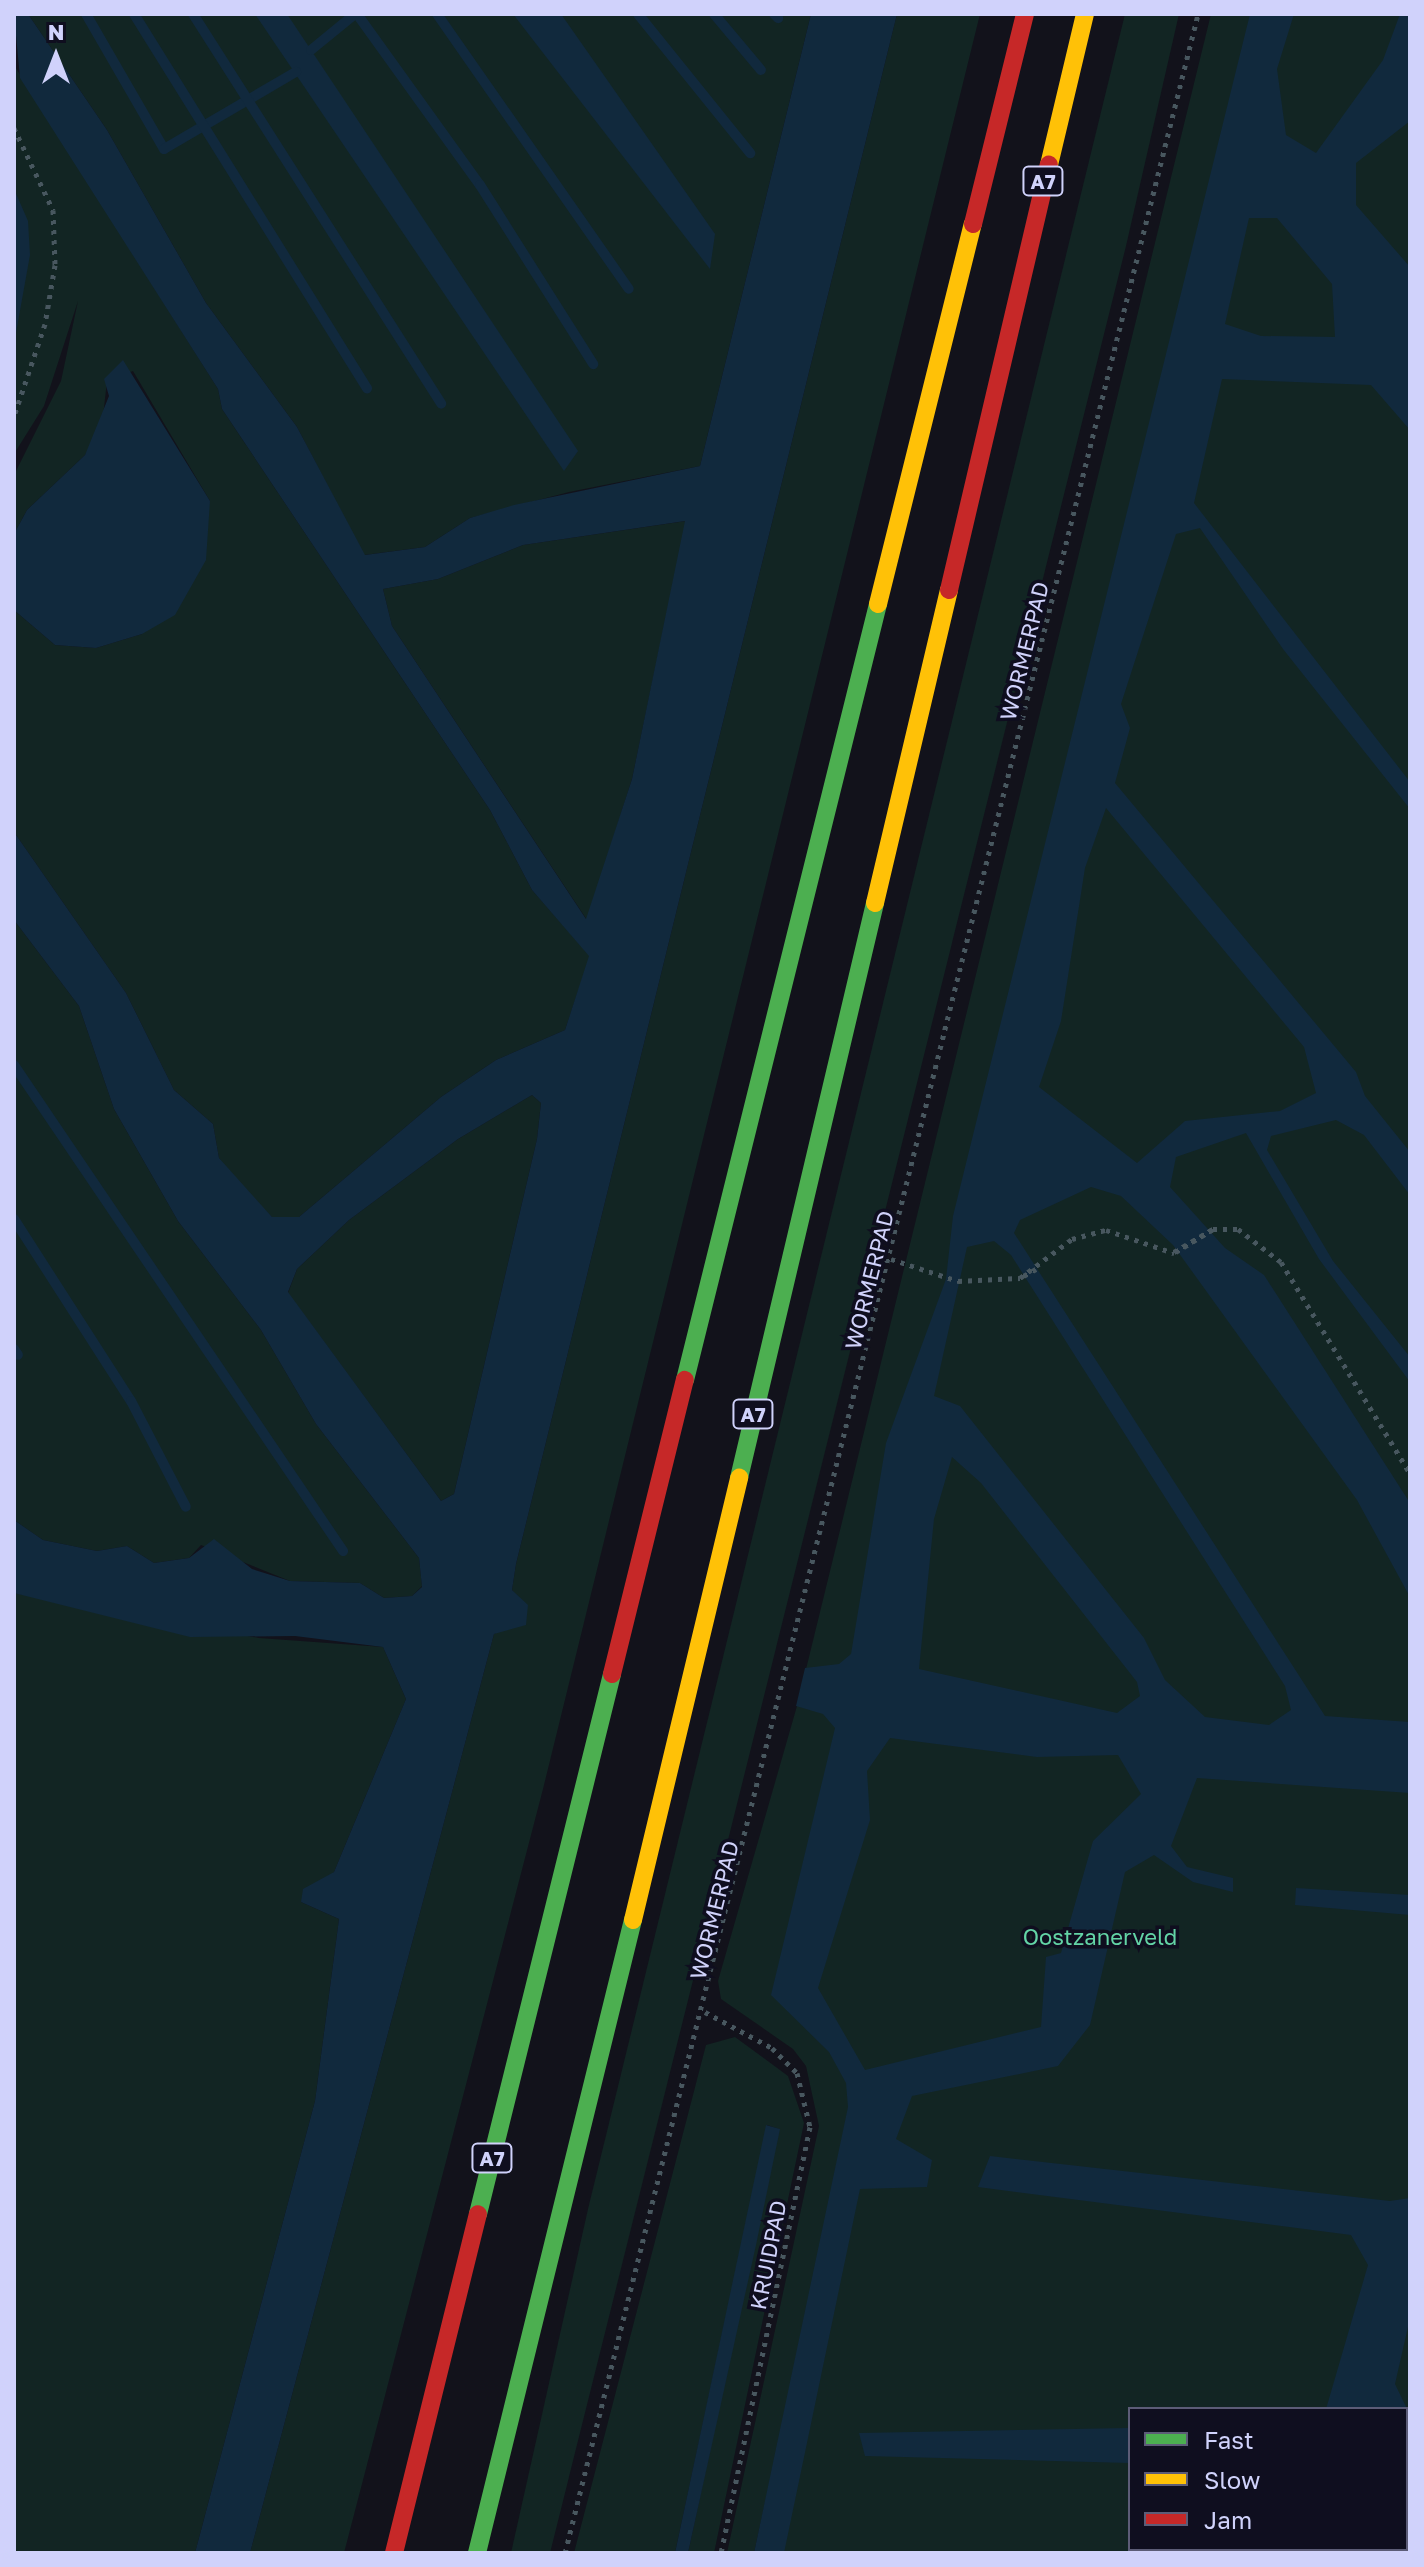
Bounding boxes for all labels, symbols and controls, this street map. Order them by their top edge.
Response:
north arrow [16,16,96,96]
text: N [48,18,64,45]
road number: A7 [1021,165,1065,197]
street label: WORMERPAD [994,579,1054,723]
street label: WORMERPAD [839,1208,899,1352]
road number: A7 [731,1398,775,1430]
street label: WORMERPAD [684,1838,744,1982]
park label: Oostzanerveld [1023,1924,1177,1950]
road number: A7 [470,2142,514,2174]
street label: KRUIDPAD [744,2198,792,2312]
legend [1128,2407,1408,2551]
text: Fast [1204,2425,1254,2454]
text: Slow [1204,2465,1260,2494]
text: Jam [1204,2505,1252,2534]

